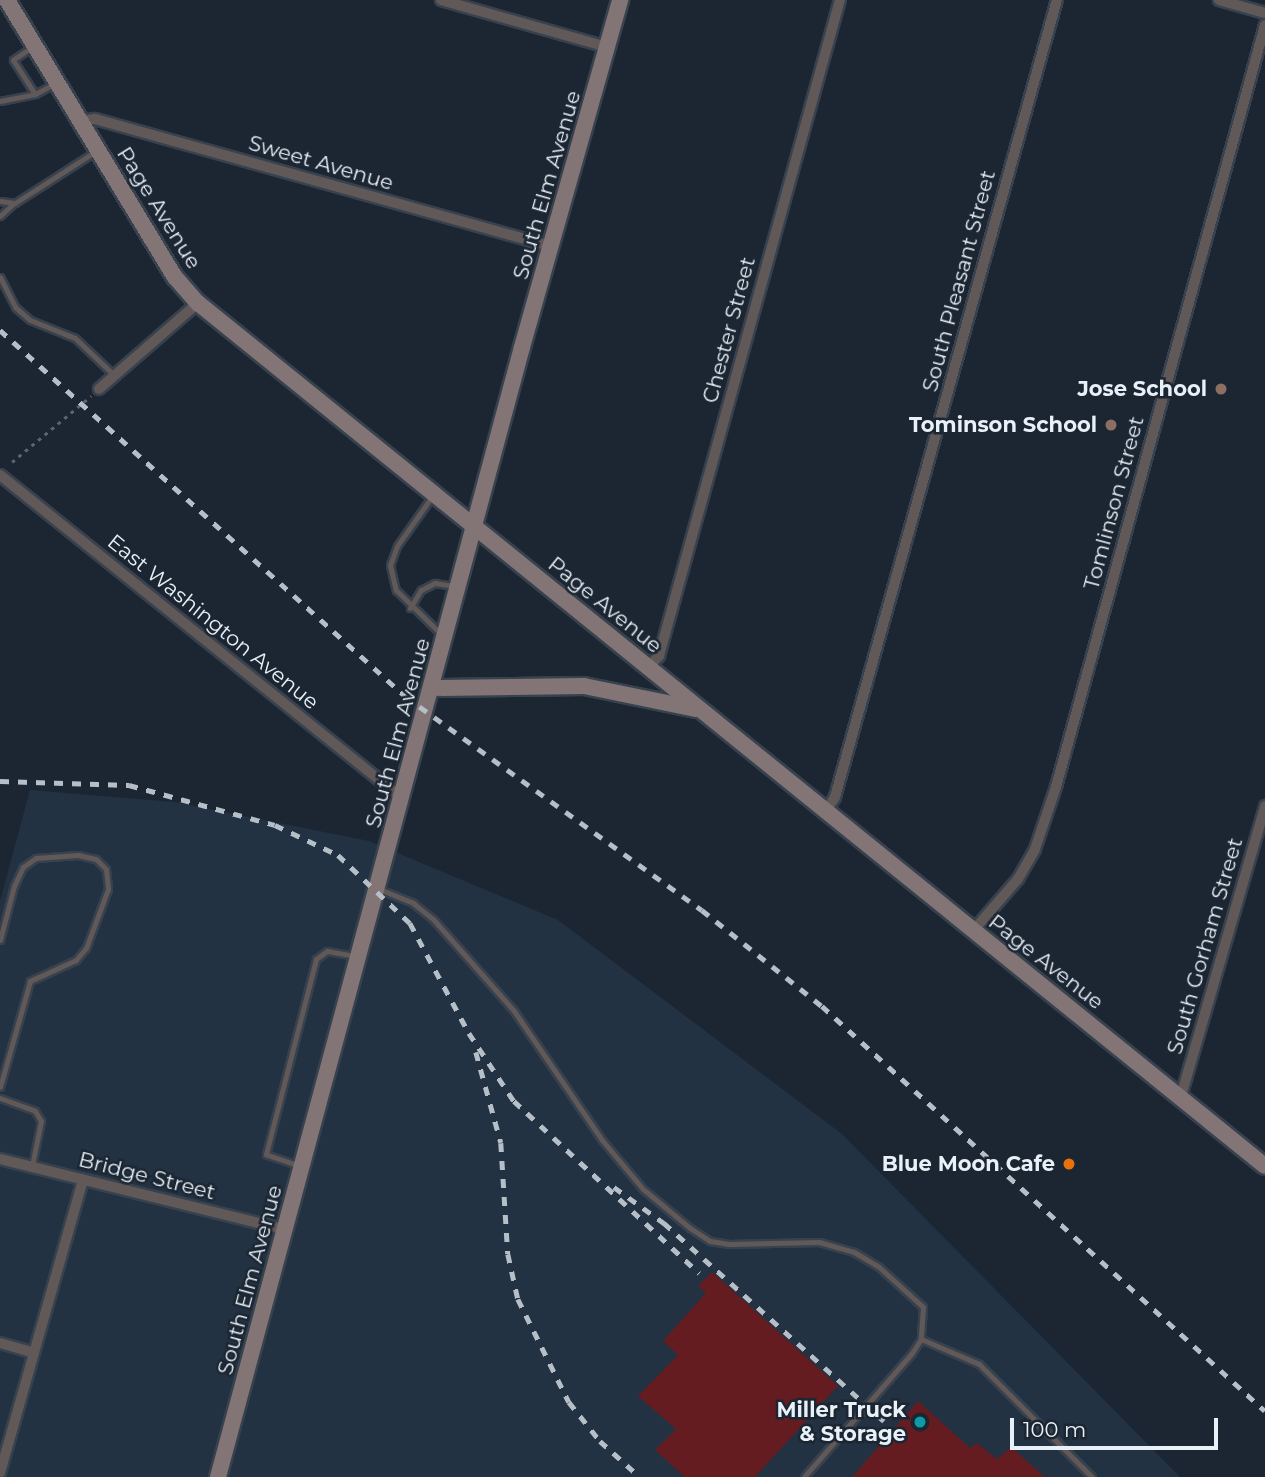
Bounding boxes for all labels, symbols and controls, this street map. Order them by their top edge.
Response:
street label: South Elm Avenue [508,88,586,282]
street label: Sweet Avenue [246,130,396,196]
street label: Page Avenue [111,142,207,274]
street label: South Pleasant Street [917,168,1001,394]
street label: Chester Street [697,254,761,406]
place label: Jose School [1077,376,1207,402]
marker: Jose School [1213,381,1229,397]
place label: Tominson School [909,412,1097,438]
street label: Tomlinson Street [1079,414,1149,592]
marker: Tominson School [1103,417,1119,433]
street label: East Washington Avenue [102,529,324,715]
street label: Page Avenue [543,551,667,659]
street label: South Elm Avenue [361,635,435,831]
street label: South Gorham Street [1162,835,1248,1057]
street label: Page Avenue [983,909,1109,1015]
street label: Bridge Street [76,1147,218,1205]
place label: Blue Moon Cafe [882,1151,1055,1177]
marker: Blue Moon Cafe [1061,1156,1077,1172]
street label: South Elm Avenue [213,1182,287,1378]
place label: Miller Truck & Storage [776,1397,906,1447]
scale bar [1013,1404,1221,1448]
marker: Miller Truck & Storage [912,1414,928,1430]
text: 100 m [1023,1417,1086,1442]

